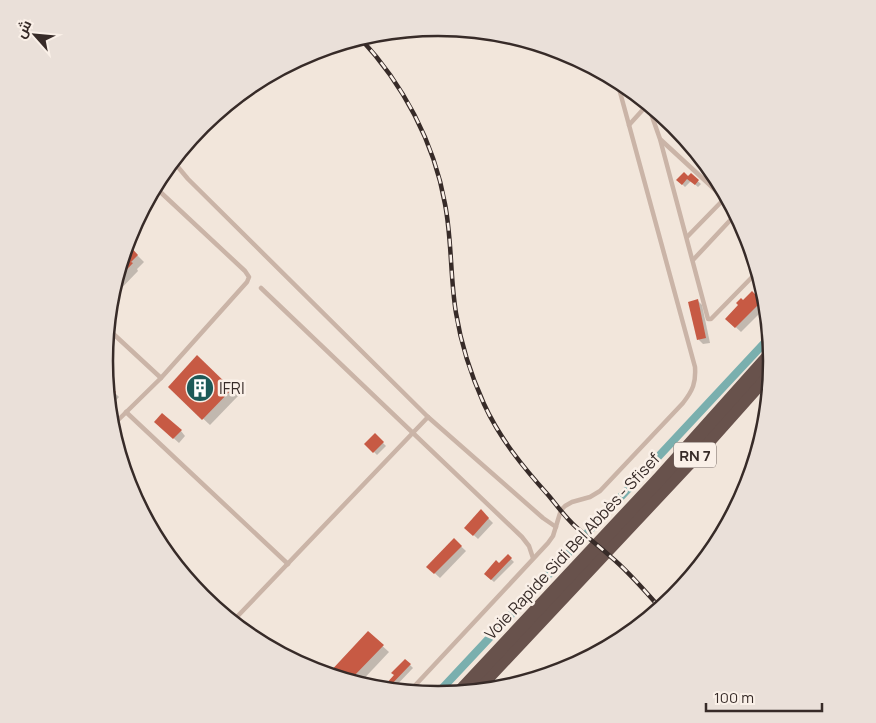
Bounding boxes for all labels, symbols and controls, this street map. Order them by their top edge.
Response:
north arrow [10,10,60,60]
text: ش [10,17,36,41]
building icon: IFRI [185,373,215,403]
place label: IFRI [219,377,245,399]
road number: RN 7 [674,442,716,468]
street label: Voie Rapide Sidi Bel Abbès - Sfisef [479,448,665,644]
scale bar [706,680,822,712]
text: 100 m [714,687,754,708]

